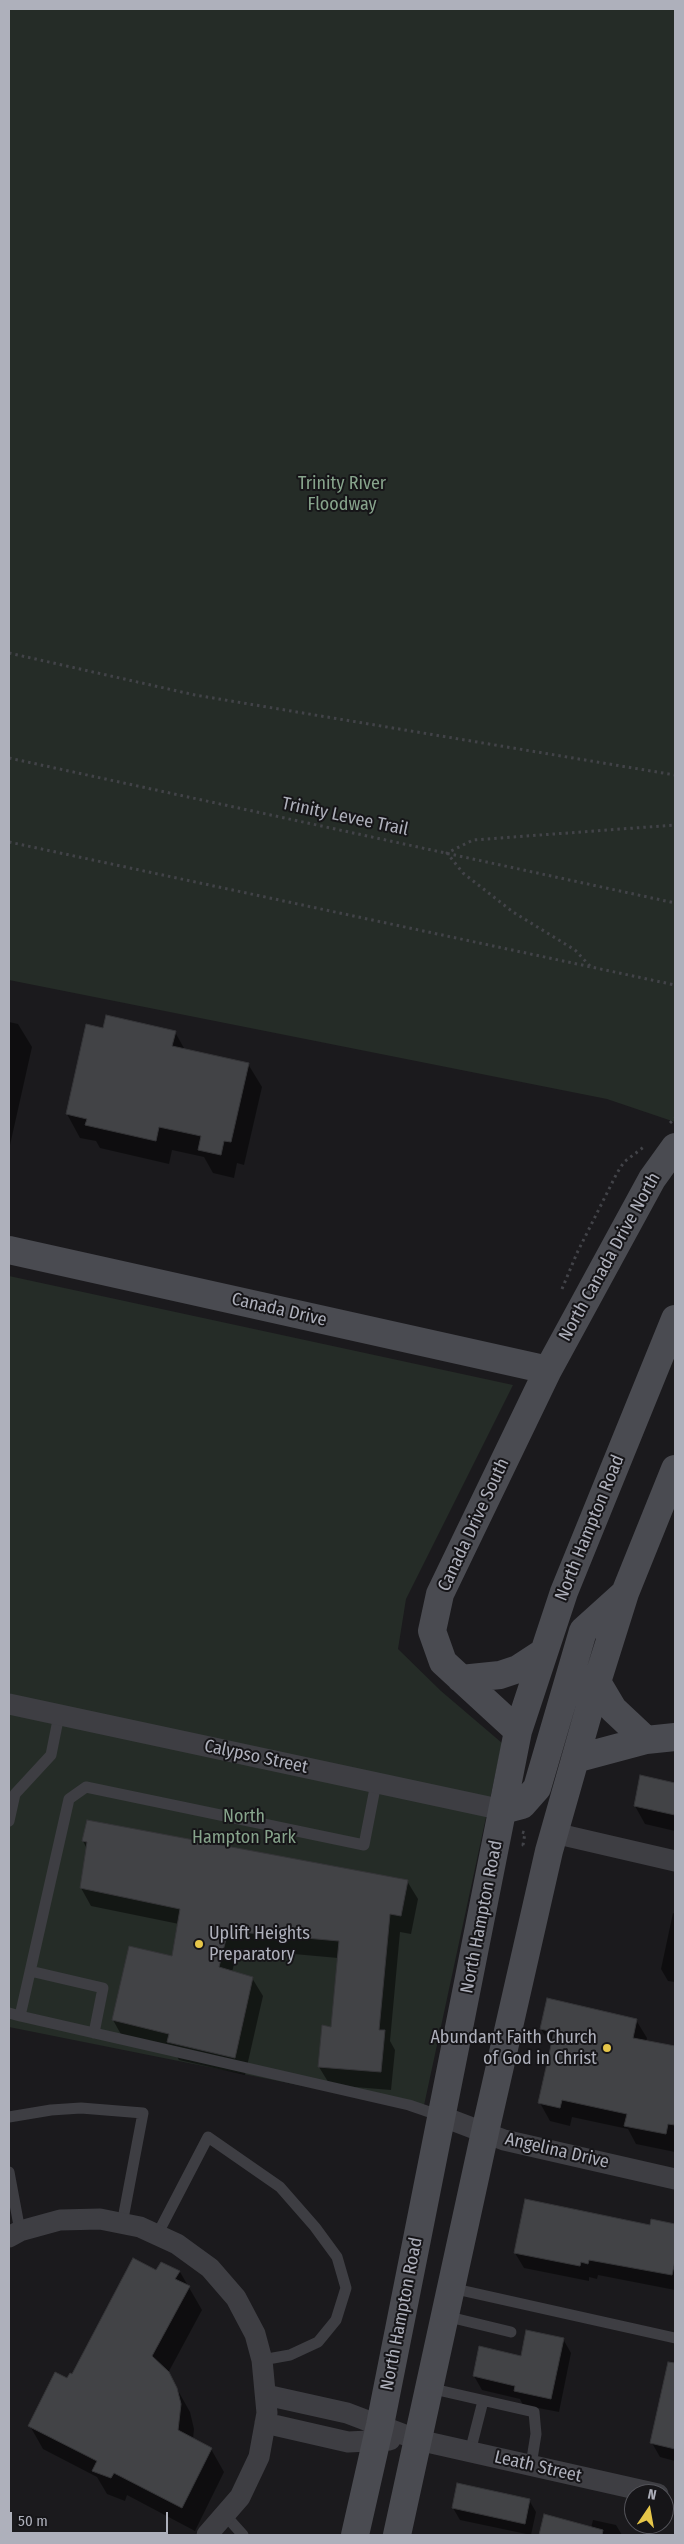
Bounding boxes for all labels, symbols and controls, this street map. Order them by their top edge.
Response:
park label: Trinity River Floodway [298,473,386,516]
street label: Trinity Levee Trail [280,793,410,841]
street label: North Canada Drive North [555,1169,665,1345]
street label: Canada Drive [229,1289,329,1331]
street label: North Hampton Road [551,1452,629,1604]
street label: Canada Drive South [434,1455,514,1595]
street label: Calypso Street [202,1735,310,1779]
park label: North Hampton Park [192,1806,296,1848]
street label: North Hampton Road [457,1839,507,1995]
place label: Uplift Heights Preparatory [209,1923,310,1966]
marker: Uplift Heights Preparatory [193,1938,205,1950]
place label: Abundant Faith Church of God in Christ [430,2027,597,2070]
marker: Abundant Faith Church of God in Christ [601,2042,613,2054]
street label: Angelina Drive [503,2129,611,2173]
street label: North Hampton Road [377,2236,427,2392]
street label: Leath Street [492,2446,584,2488]
north arrow [624,2484,674,2534]
text: N [646,2486,658,2504]
scale bar [12,2502,170,2534]
text: 50 m [18,2512,48,2530]

